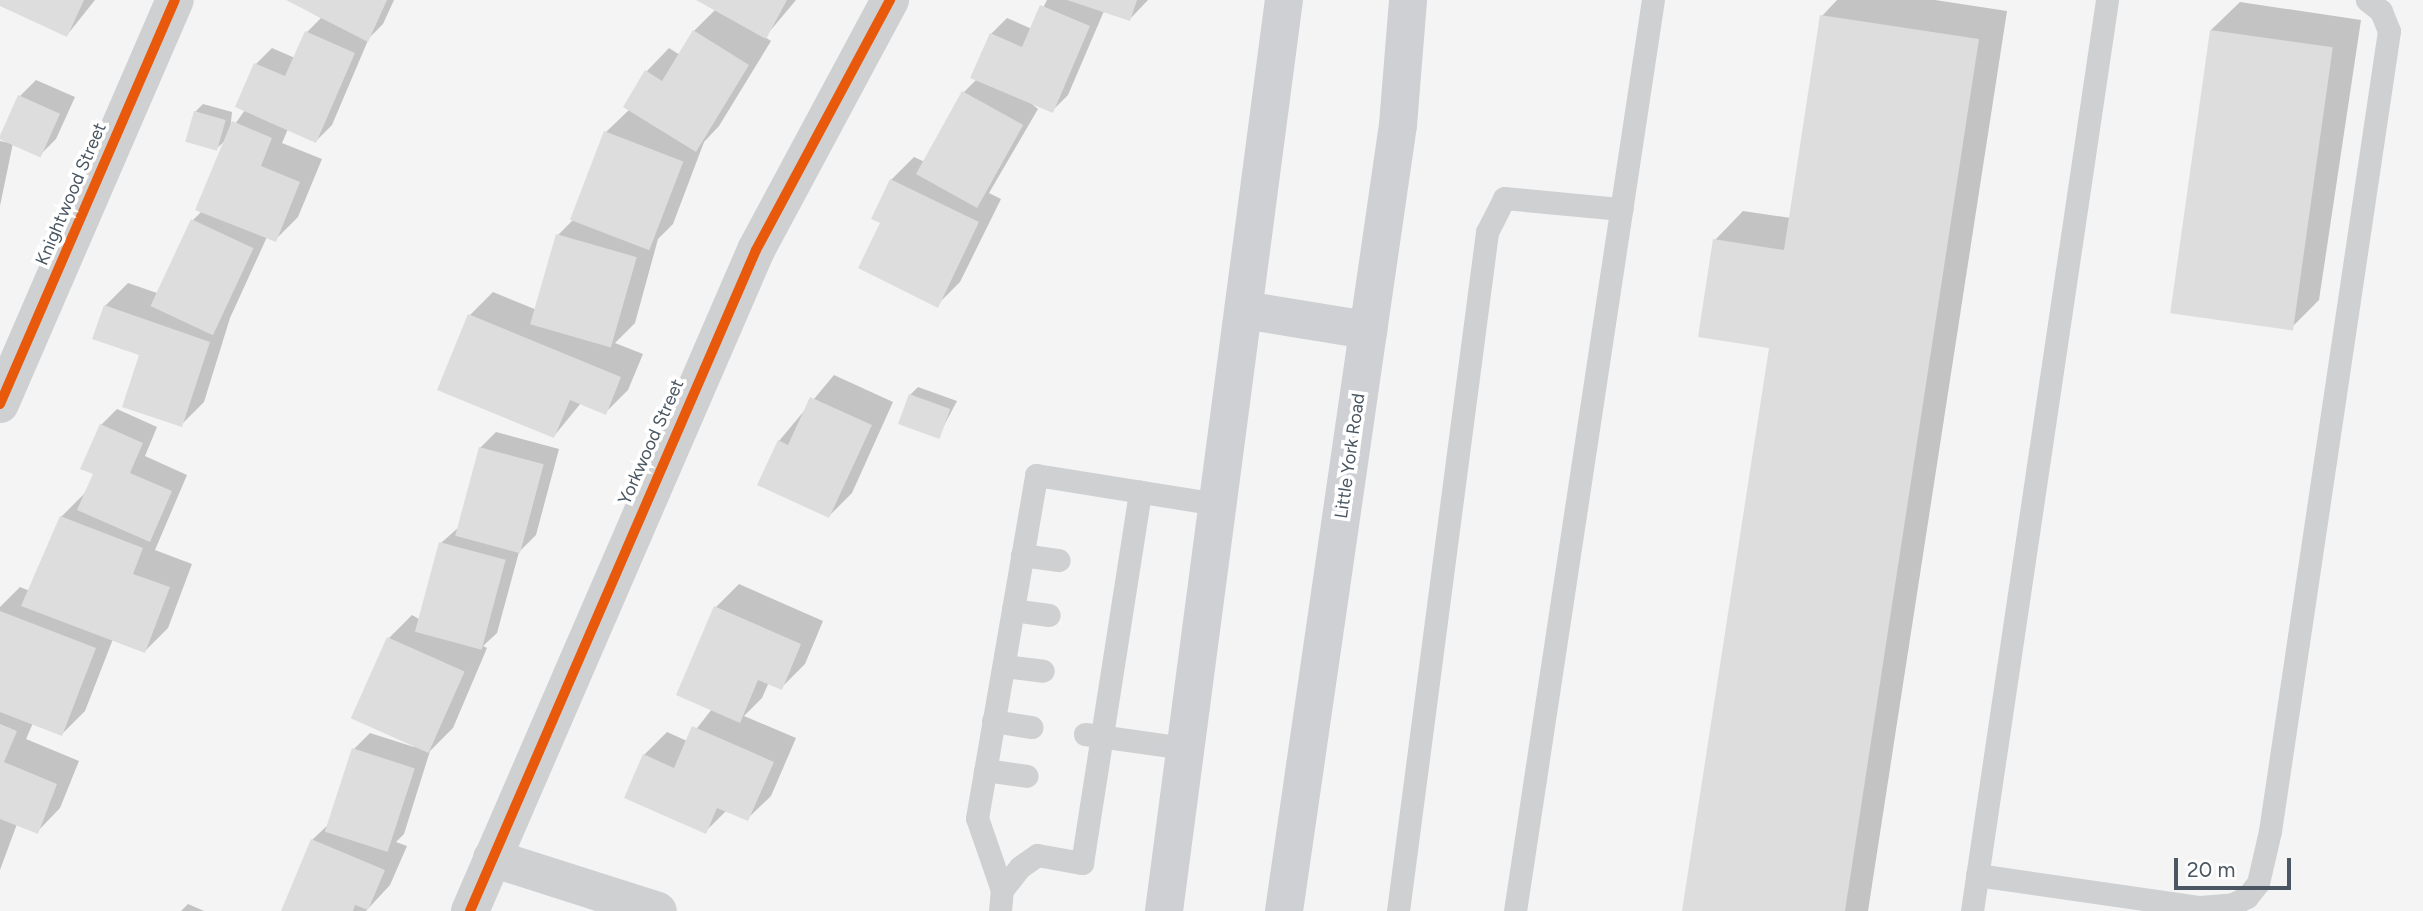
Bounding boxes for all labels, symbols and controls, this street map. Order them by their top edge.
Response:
street label: Knightwood Street [31,119,111,269]
street label: Yorkwood Street [614,376,688,508]
street label: Little York Road [1331,392,1369,520]
scale bar [2178,844,2295,888]
text: 20 m [2187,857,2235,882]

